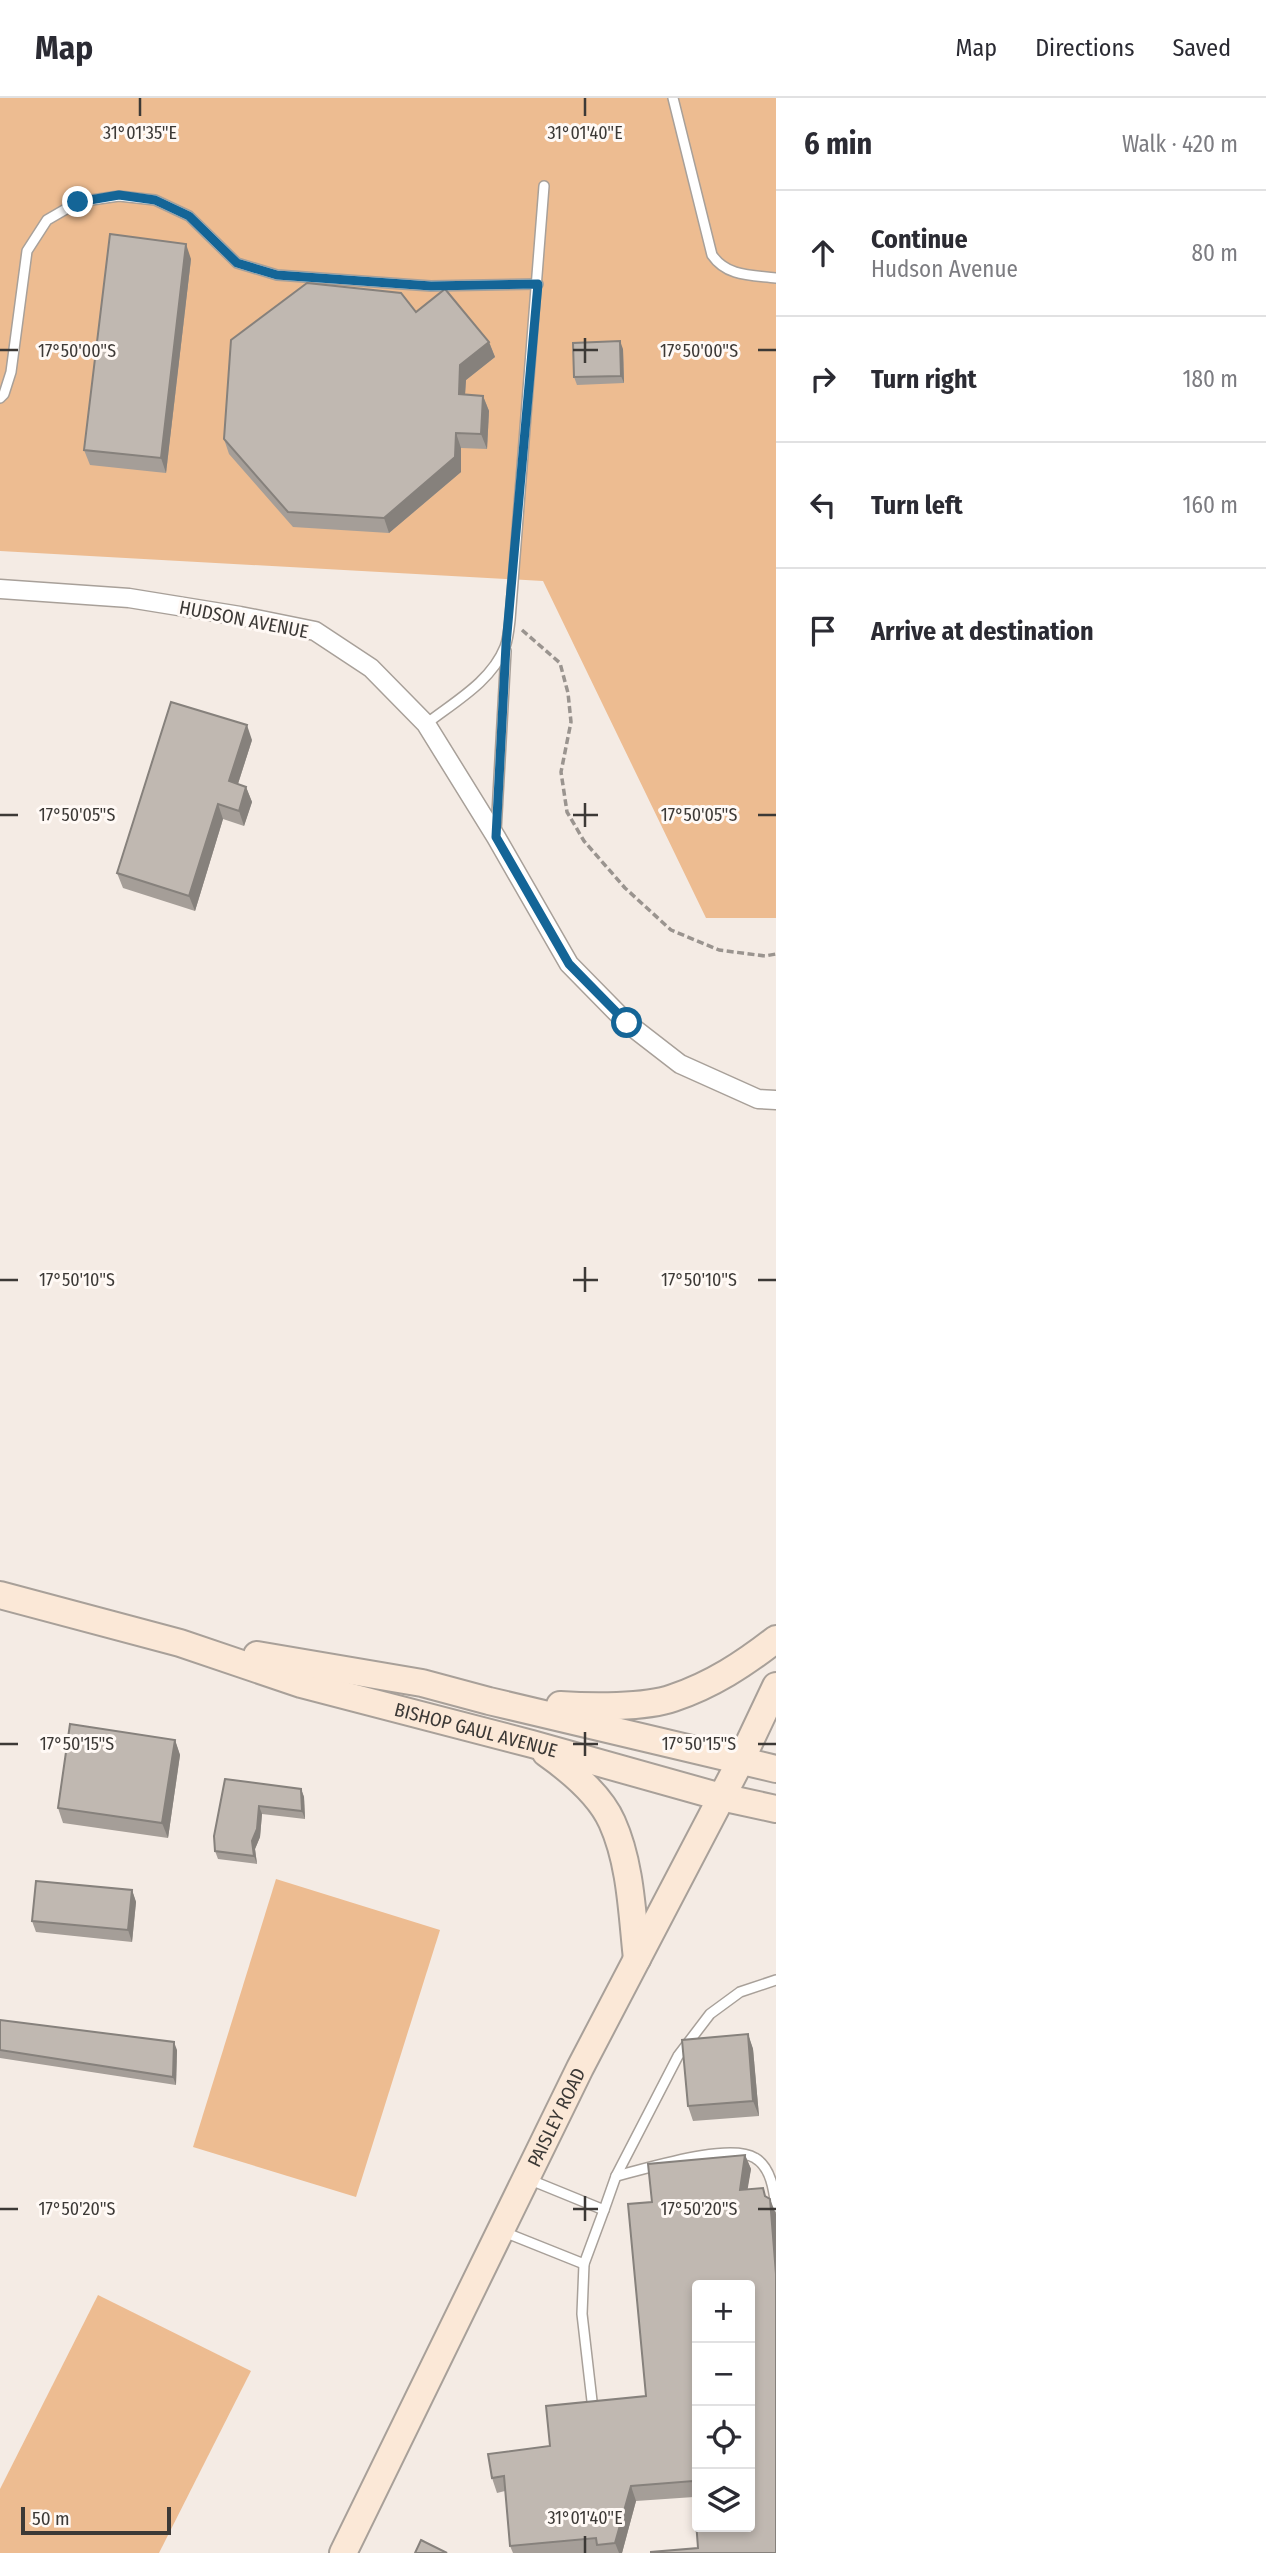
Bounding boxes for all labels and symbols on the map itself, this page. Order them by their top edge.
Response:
text: 31°01'35"E [103,122,177,144]
text: 31°01'40"E [547,122,623,144]
route end [62,186,93,217]
text: 17°50'00"S [38,340,116,362]
text: 17°50'00"S [660,340,738,362]
street label: HUDSON AVENUE [177,596,310,643]
text: 17°50'05"S [39,804,115,826]
text: 17°50'05"S [661,804,737,826]
route start [611,1007,642,1038]
text: 17°50'10"S [39,1269,115,1291]
text: 17°50'10"S [661,1269,737,1291]
street label: BISHOP GAUL AVENUE [392,1698,560,1763]
text: 17°50'15"S [40,1733,114,1755]
text: 17°50'15"S [662,1733,736,1755]
street label: PAISLEY ROAD [522,2064,590,2171]
text: 17°50'20"S [39,2198,116,2220]
text: 17°50'20"S [661,2198,738,2220]
scale bar [21,2504,172,2536]
text: 31°01'40"E [547,2507,623,2529]

